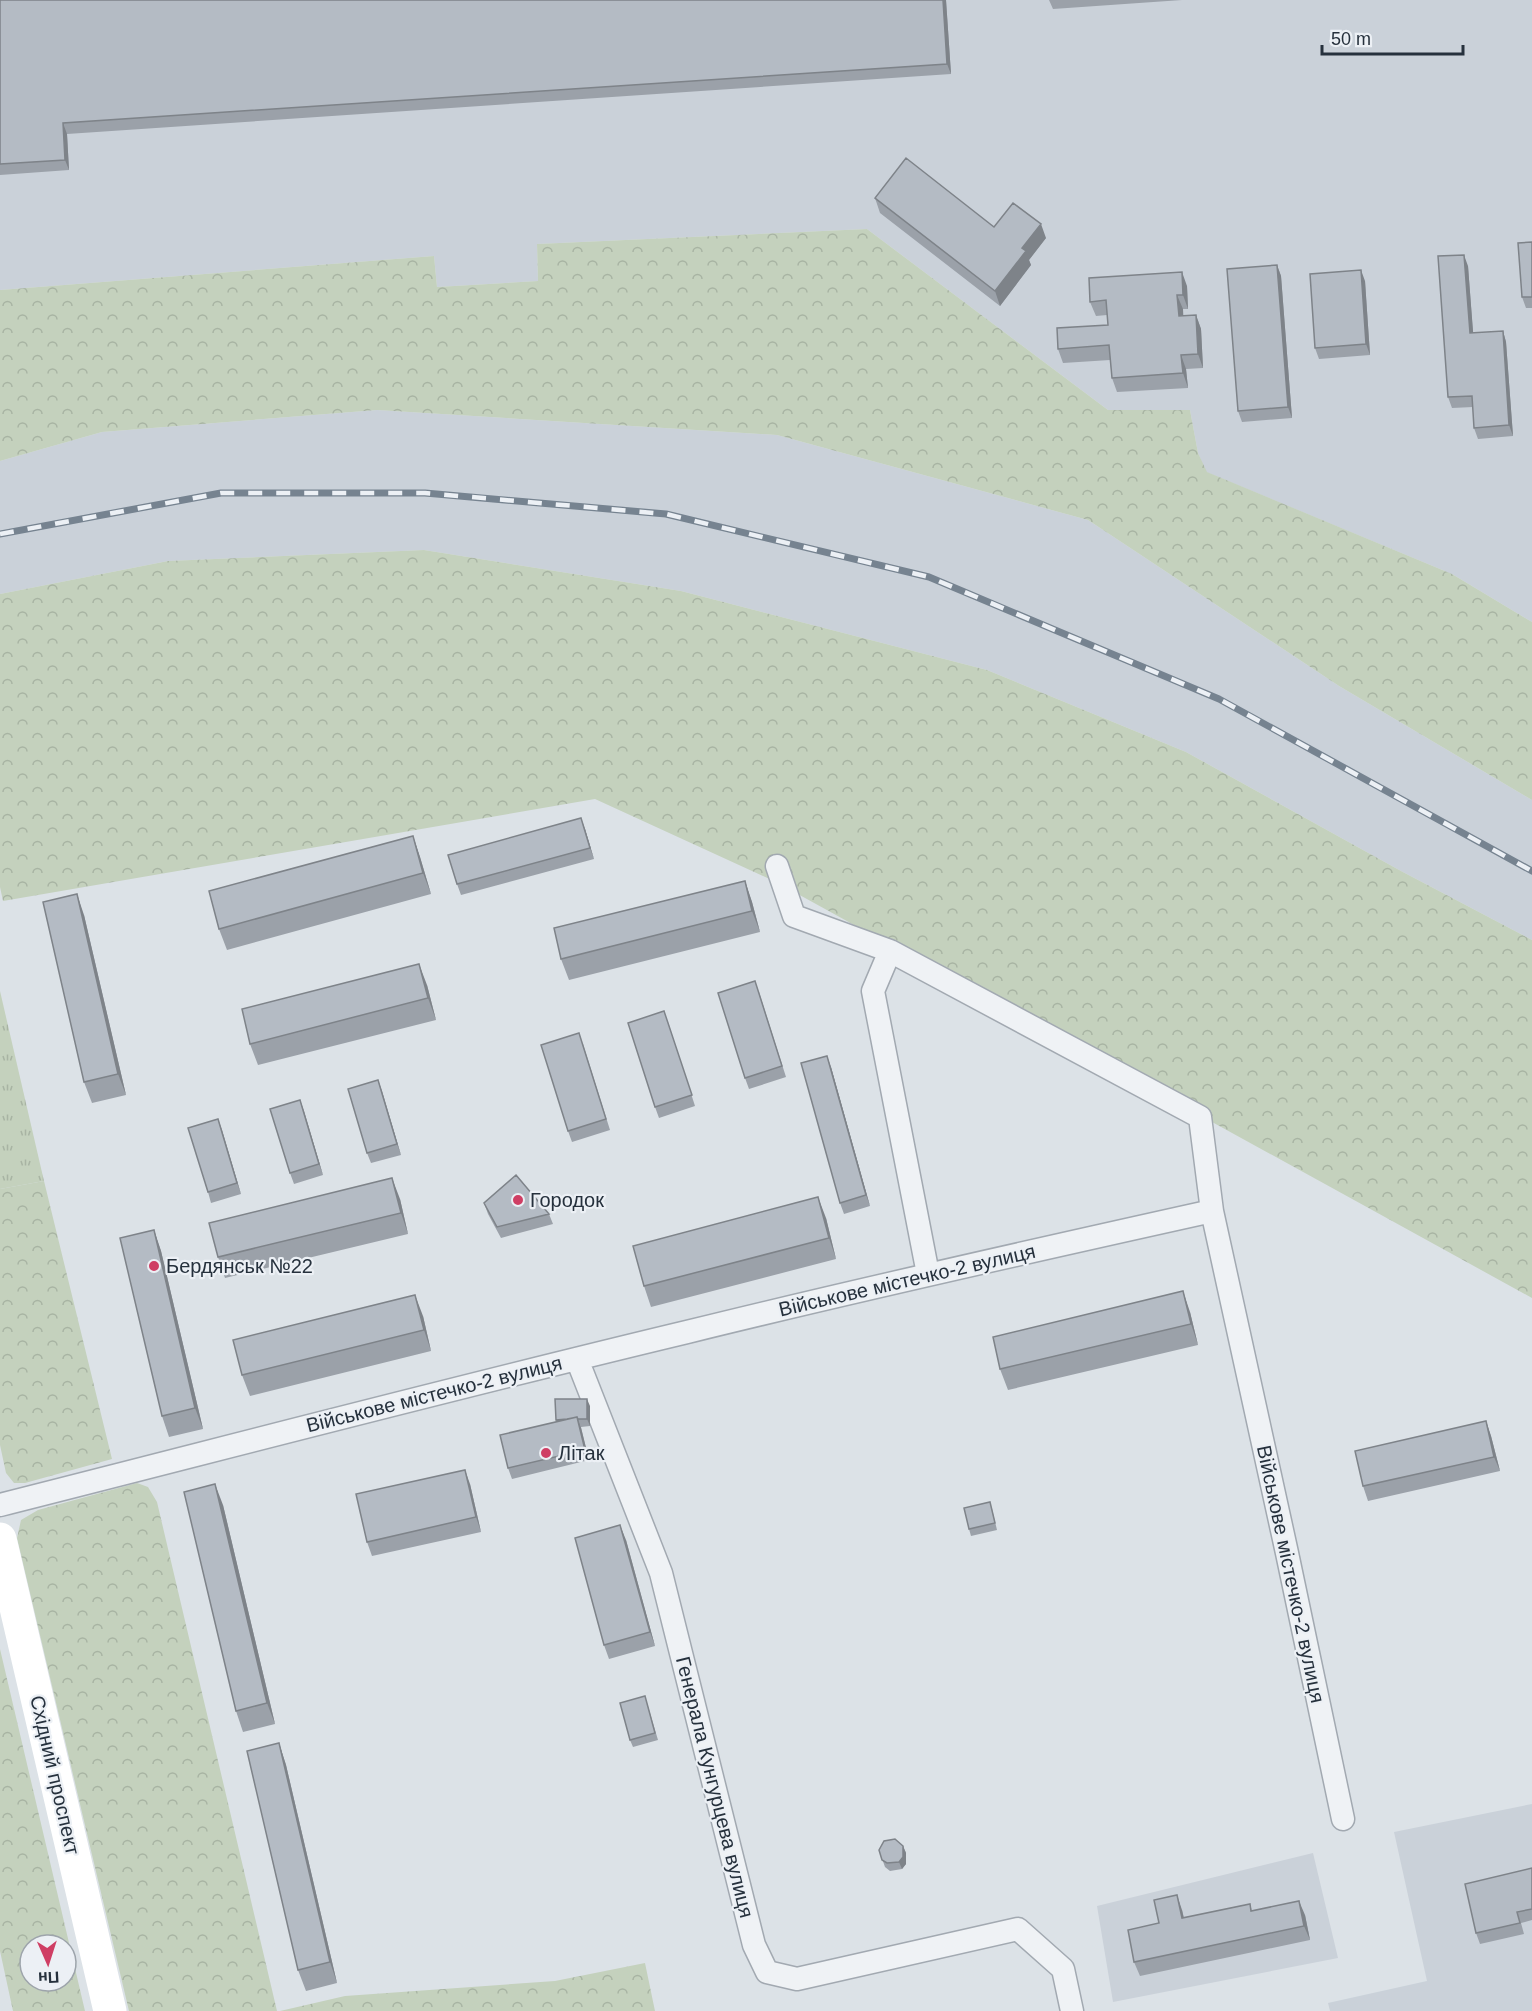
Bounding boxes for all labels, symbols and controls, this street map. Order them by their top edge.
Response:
scale bar [1322,18,1463,56]
text: 50 m [1331,29,1371,49]
place label: Городок [530,1189,604,1211]
marker: Городок [511,1193,525,1207]
street label: Військове містечко-2 вулиця [776,1240,1038,1320]
place label: Бердянськ №22 [166,1255,313,1277]
marker: Бердянськ №22 [147,1259,161,1273]
street label: Військове містечко-2 вулиця [304,1352,564,1436]
place label: Літак [558,1442,605,1464]
street label: Військове містечко-2 вулиця [1253,1443,1329,1705]
marker: Літак [539,1446,553,1460]
street label: Генерала Кунгурцева вулиця [672,1654,758,1920]
street label: Східний проспект [26,1693,84,1857]
north arrow [18,1933,78,1993]
text: Пн [38,1968,60,1987]

